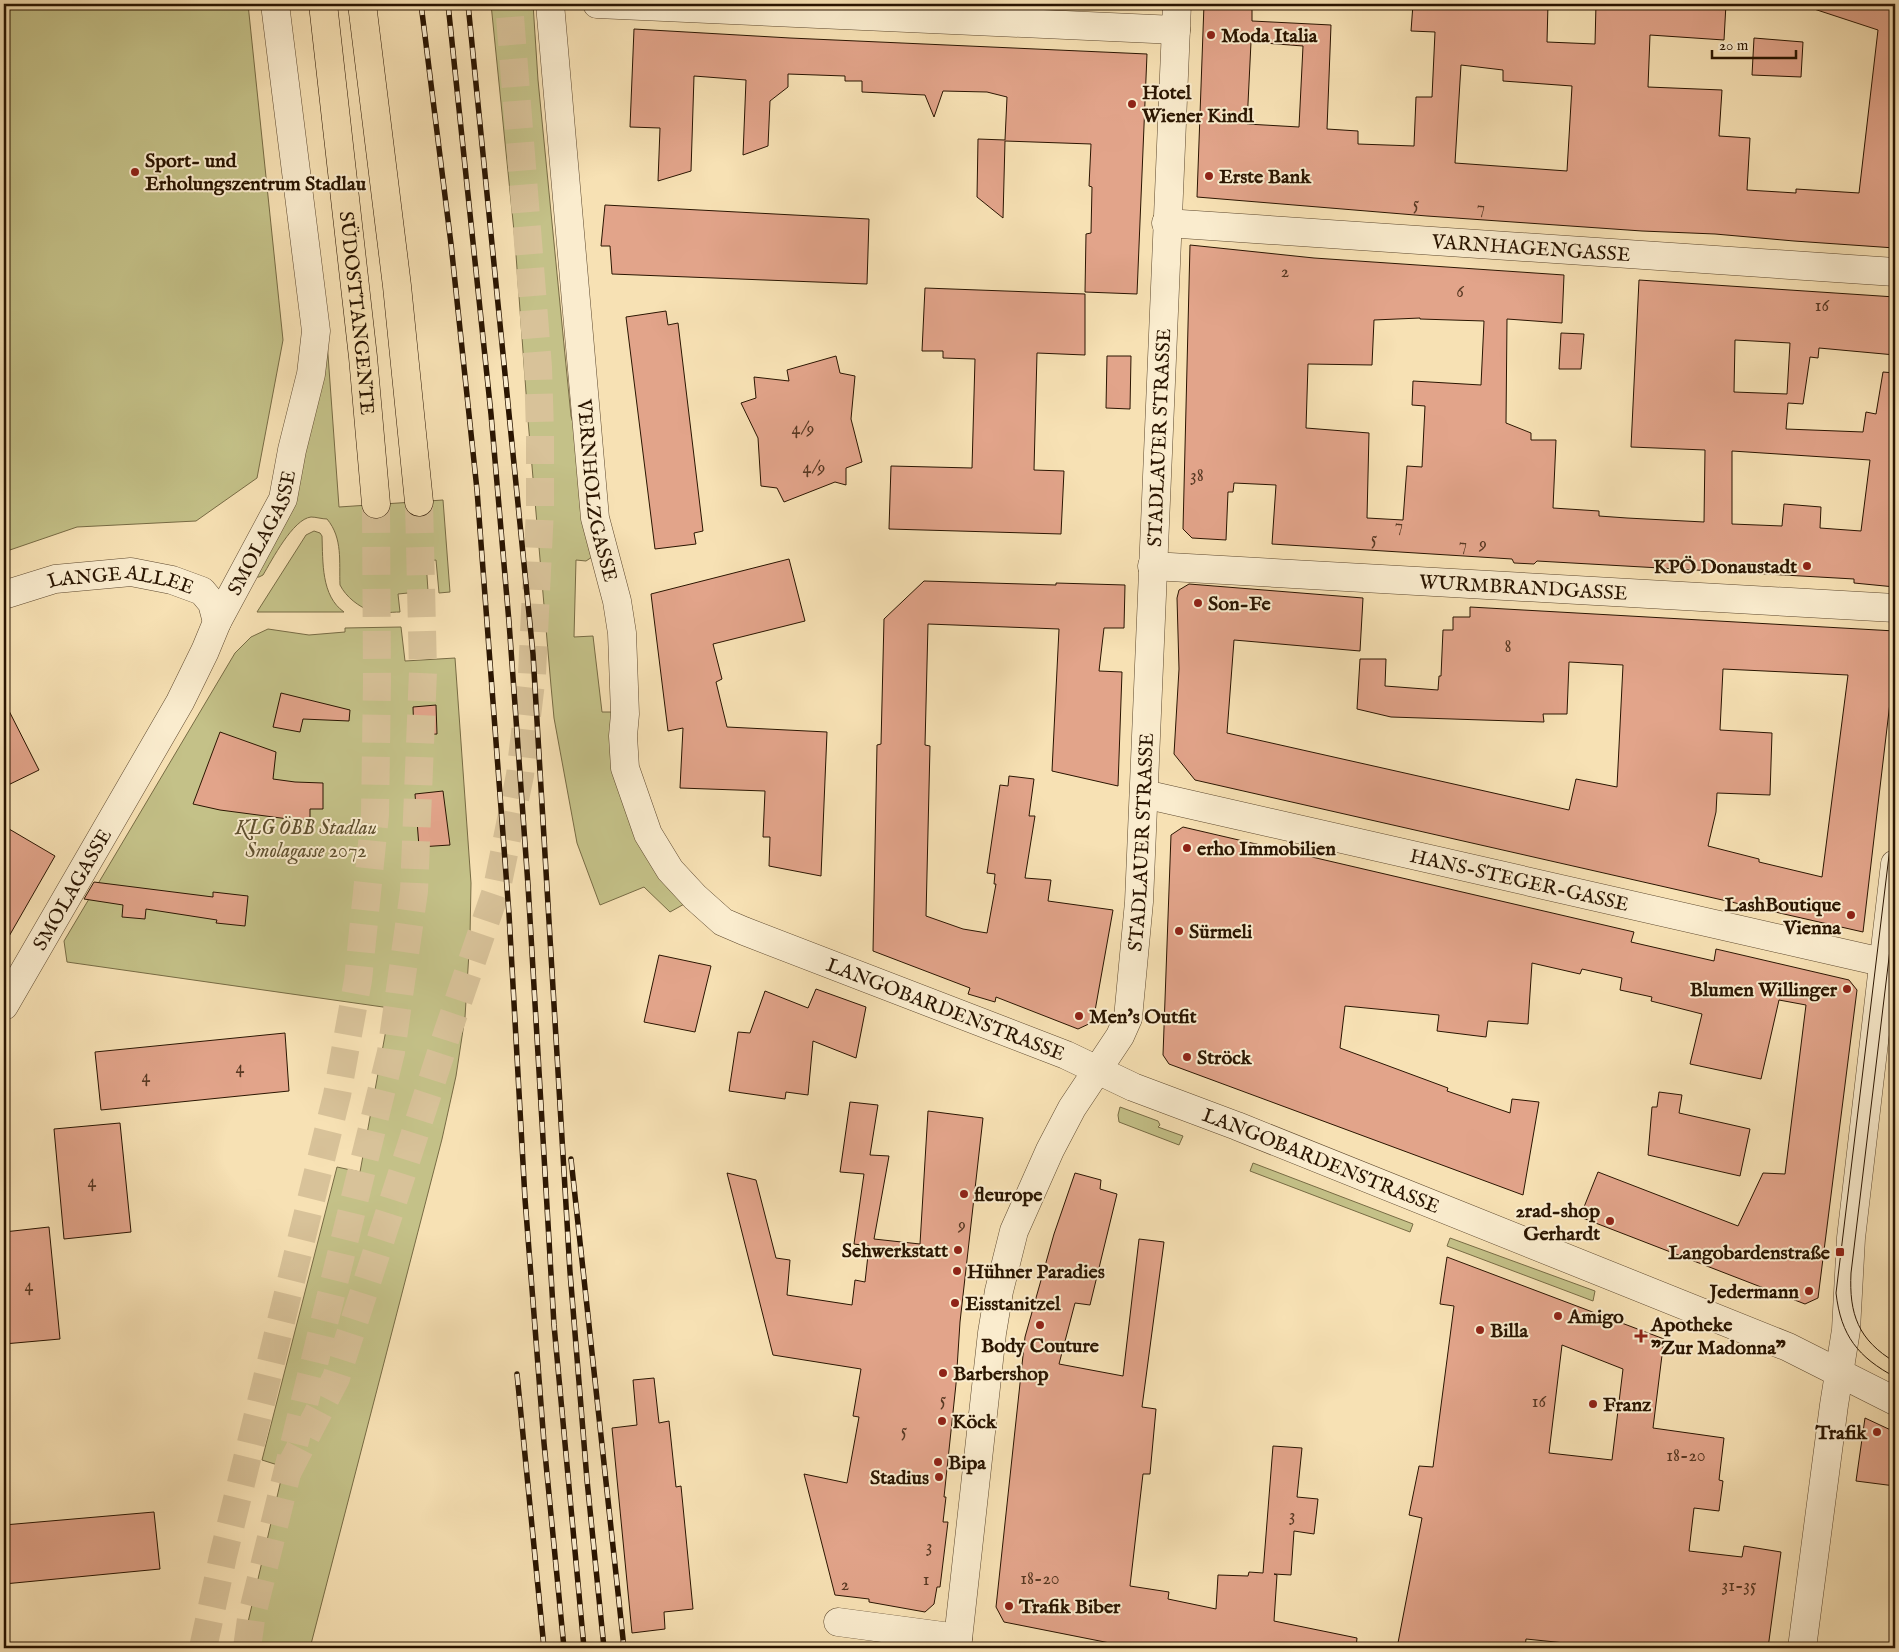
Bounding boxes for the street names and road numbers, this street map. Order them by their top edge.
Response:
street label: SÜDOSTTANGENTE [333,210,379,416]
street label: VARNHAGENGASSE [1430,230,1631,268]
street label: STADLAUER STRASSE [1143,328,1177,547]
street label: VERNHOLZGASSE [571,397,622,585]
street label: SMOLAGASSE [223,468,302,600]
street label: LANGE ALLEE [44,560,197,601]
street label: WURMBRANDGASSE [1418,570,1628,607]
street label: STADLAUER STRASSE [1123,732,1160,953]
street label: SMOLAGASSE [28,825,118,955]
street label: HANS-STEGER-GASSE [1407,844,1631,918]
street label: LANGOBARDENSTRASSE [823,953,1068,1067]
street label: LANGOBARDENSTRASSE [1199,1103,1443,1220]

